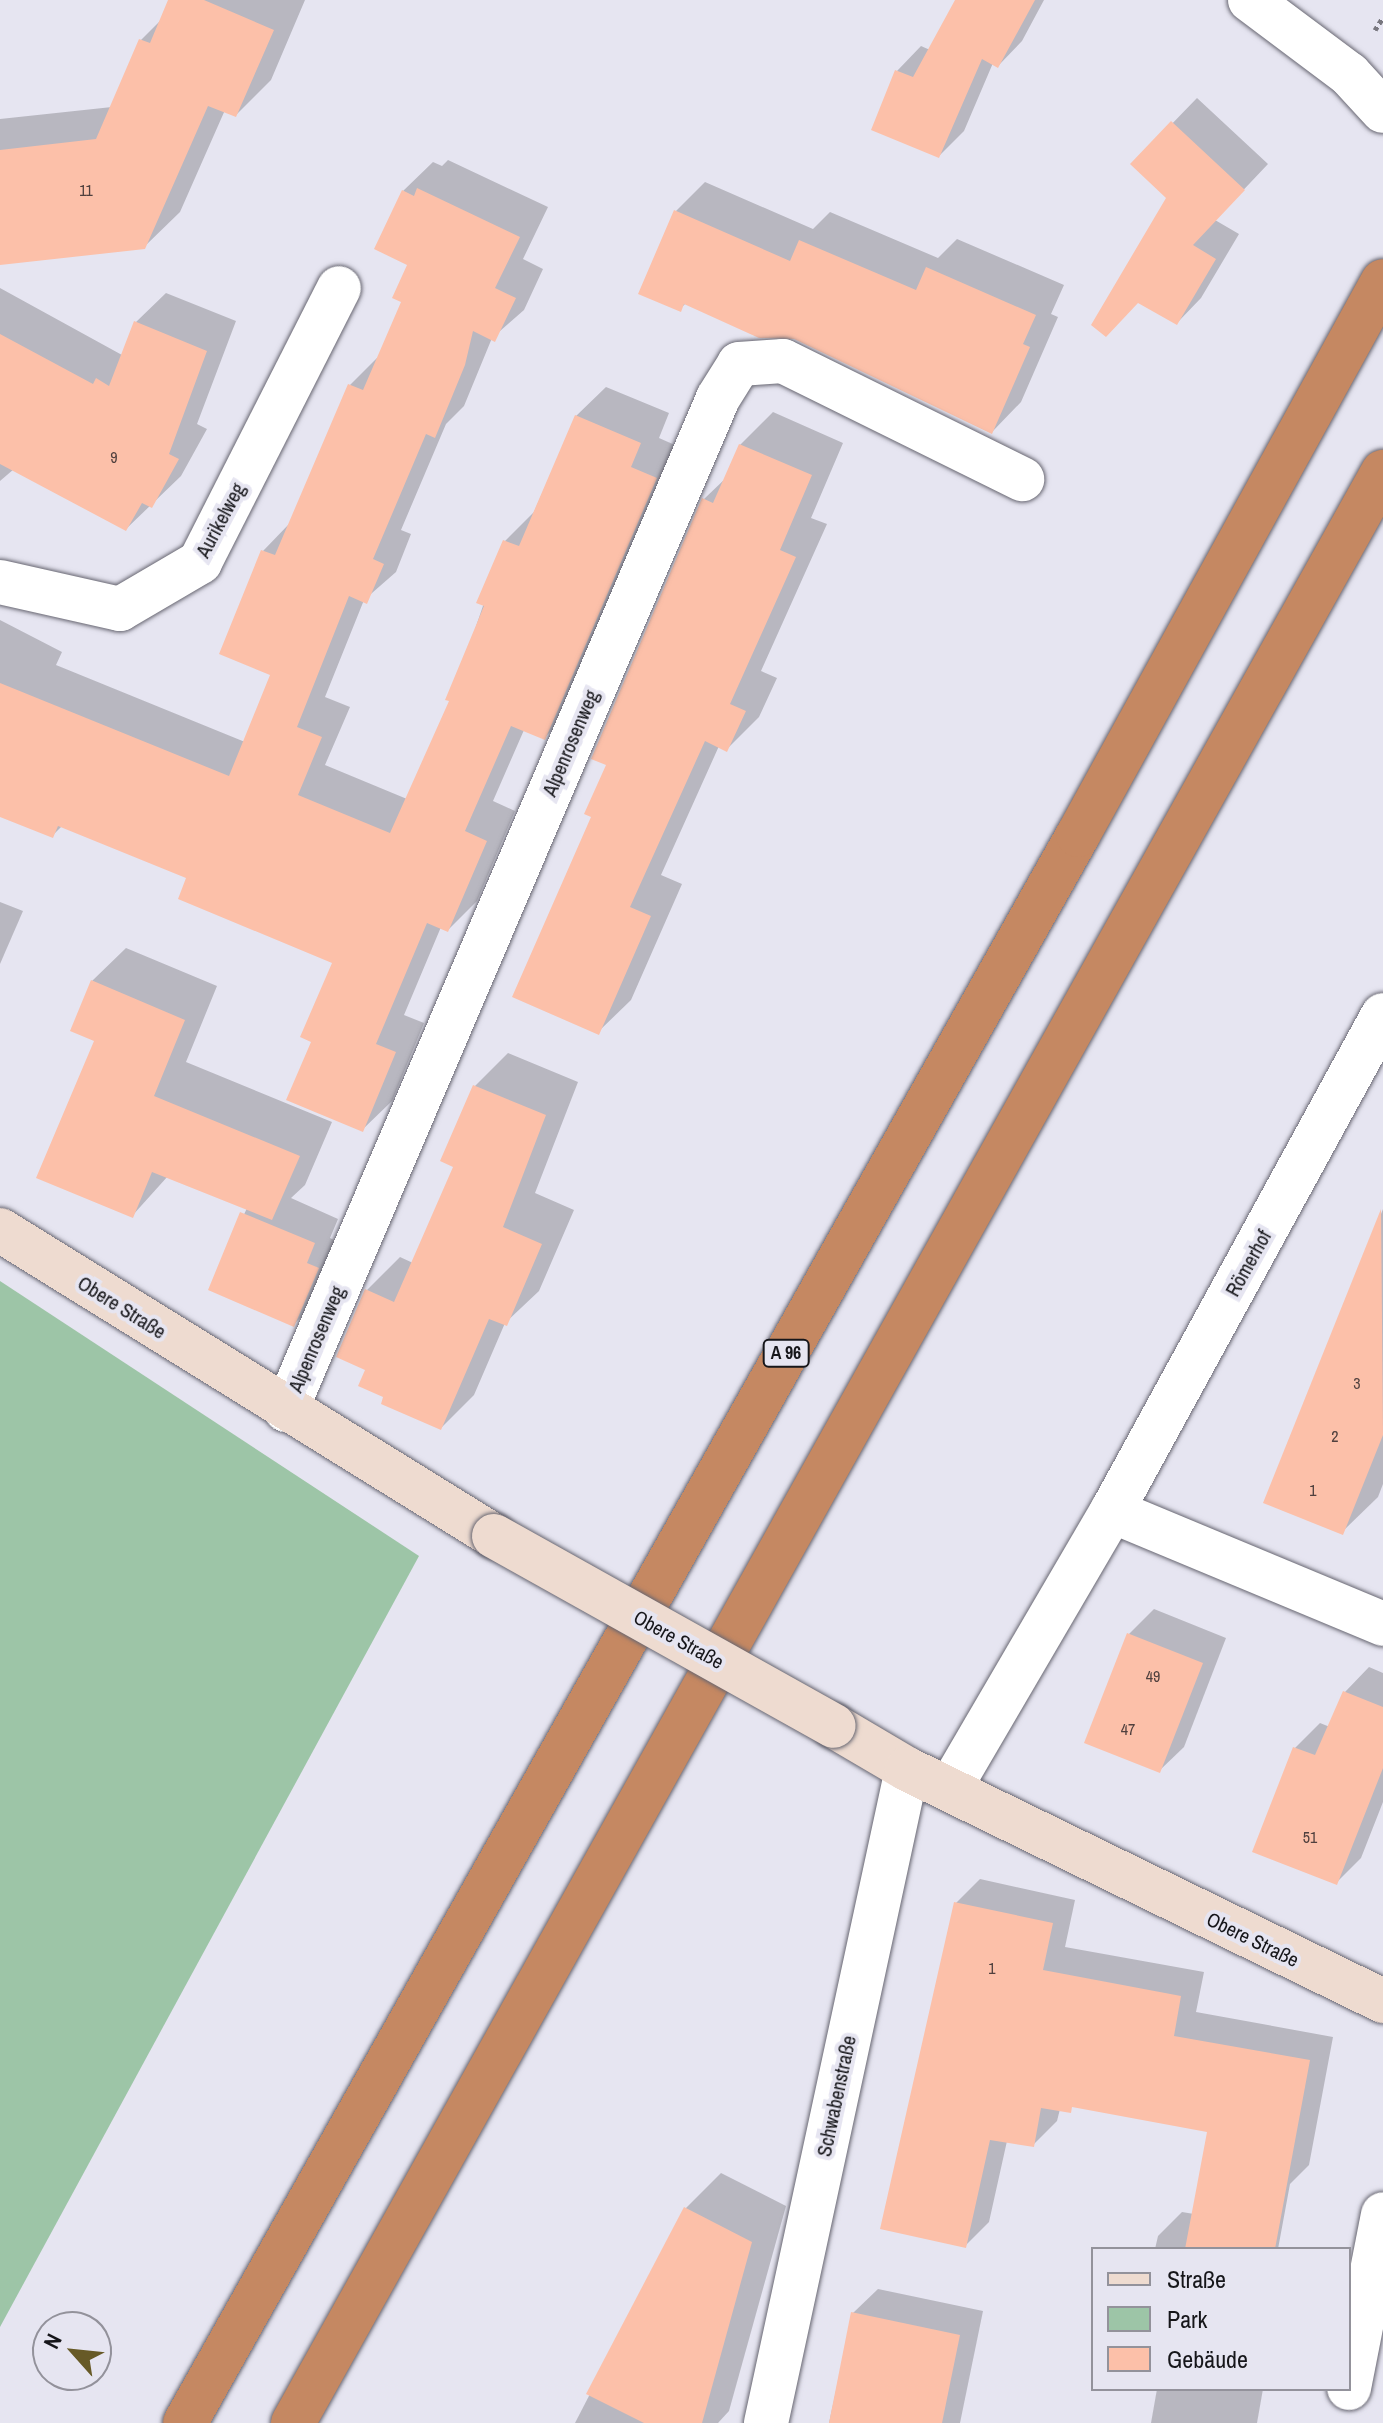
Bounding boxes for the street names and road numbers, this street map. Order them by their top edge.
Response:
street label: Aurikelweg [190,479,250,561]
street label: Alpenrosenweg [537,686,603,800]
street label: Römerhof [1220,1226,1276,1300]
street label: Obere Straße [74,1270,170,1344]
street label: Alpenrosenweg [283,1282,349,1396]
road number: A 96 [762,1339,810,1367]
street label: Obere Straße [630,1604,728,1674]
street label: Obere Straße [1203,1906,1303,1972]
street label: Schwabenstraße [811,2033,861,2159]

